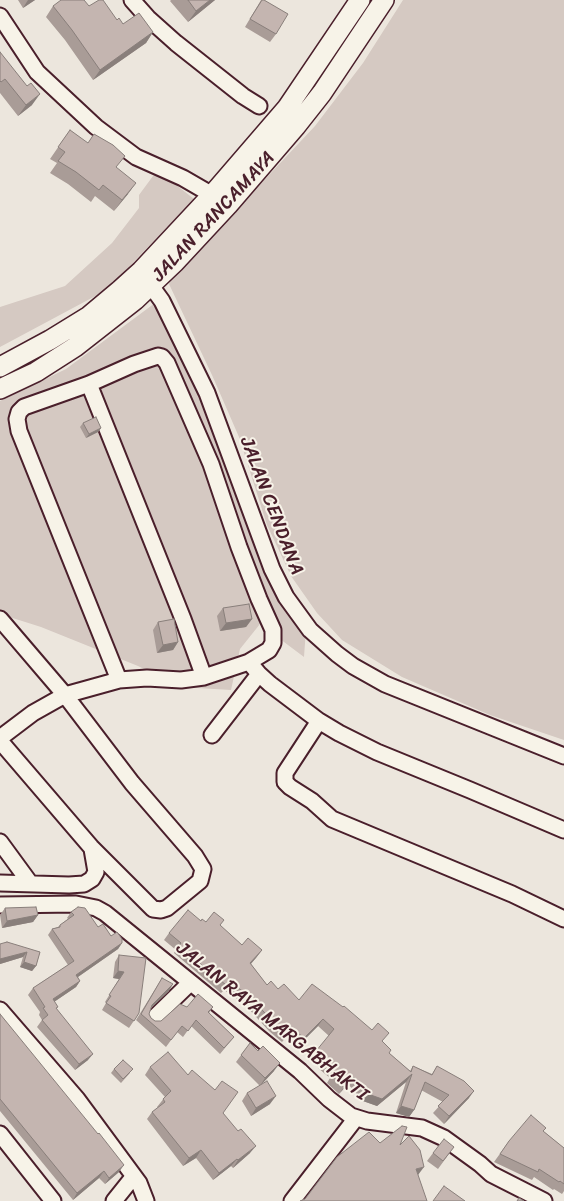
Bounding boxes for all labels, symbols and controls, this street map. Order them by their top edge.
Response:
street label: JALAN RANCAMAYA [148,147,280,287]
street label: JALAN CENDANA [234,434,308,578]
street label: JALAN RAYA MARGABHAKTI [171,937,373,1107]

